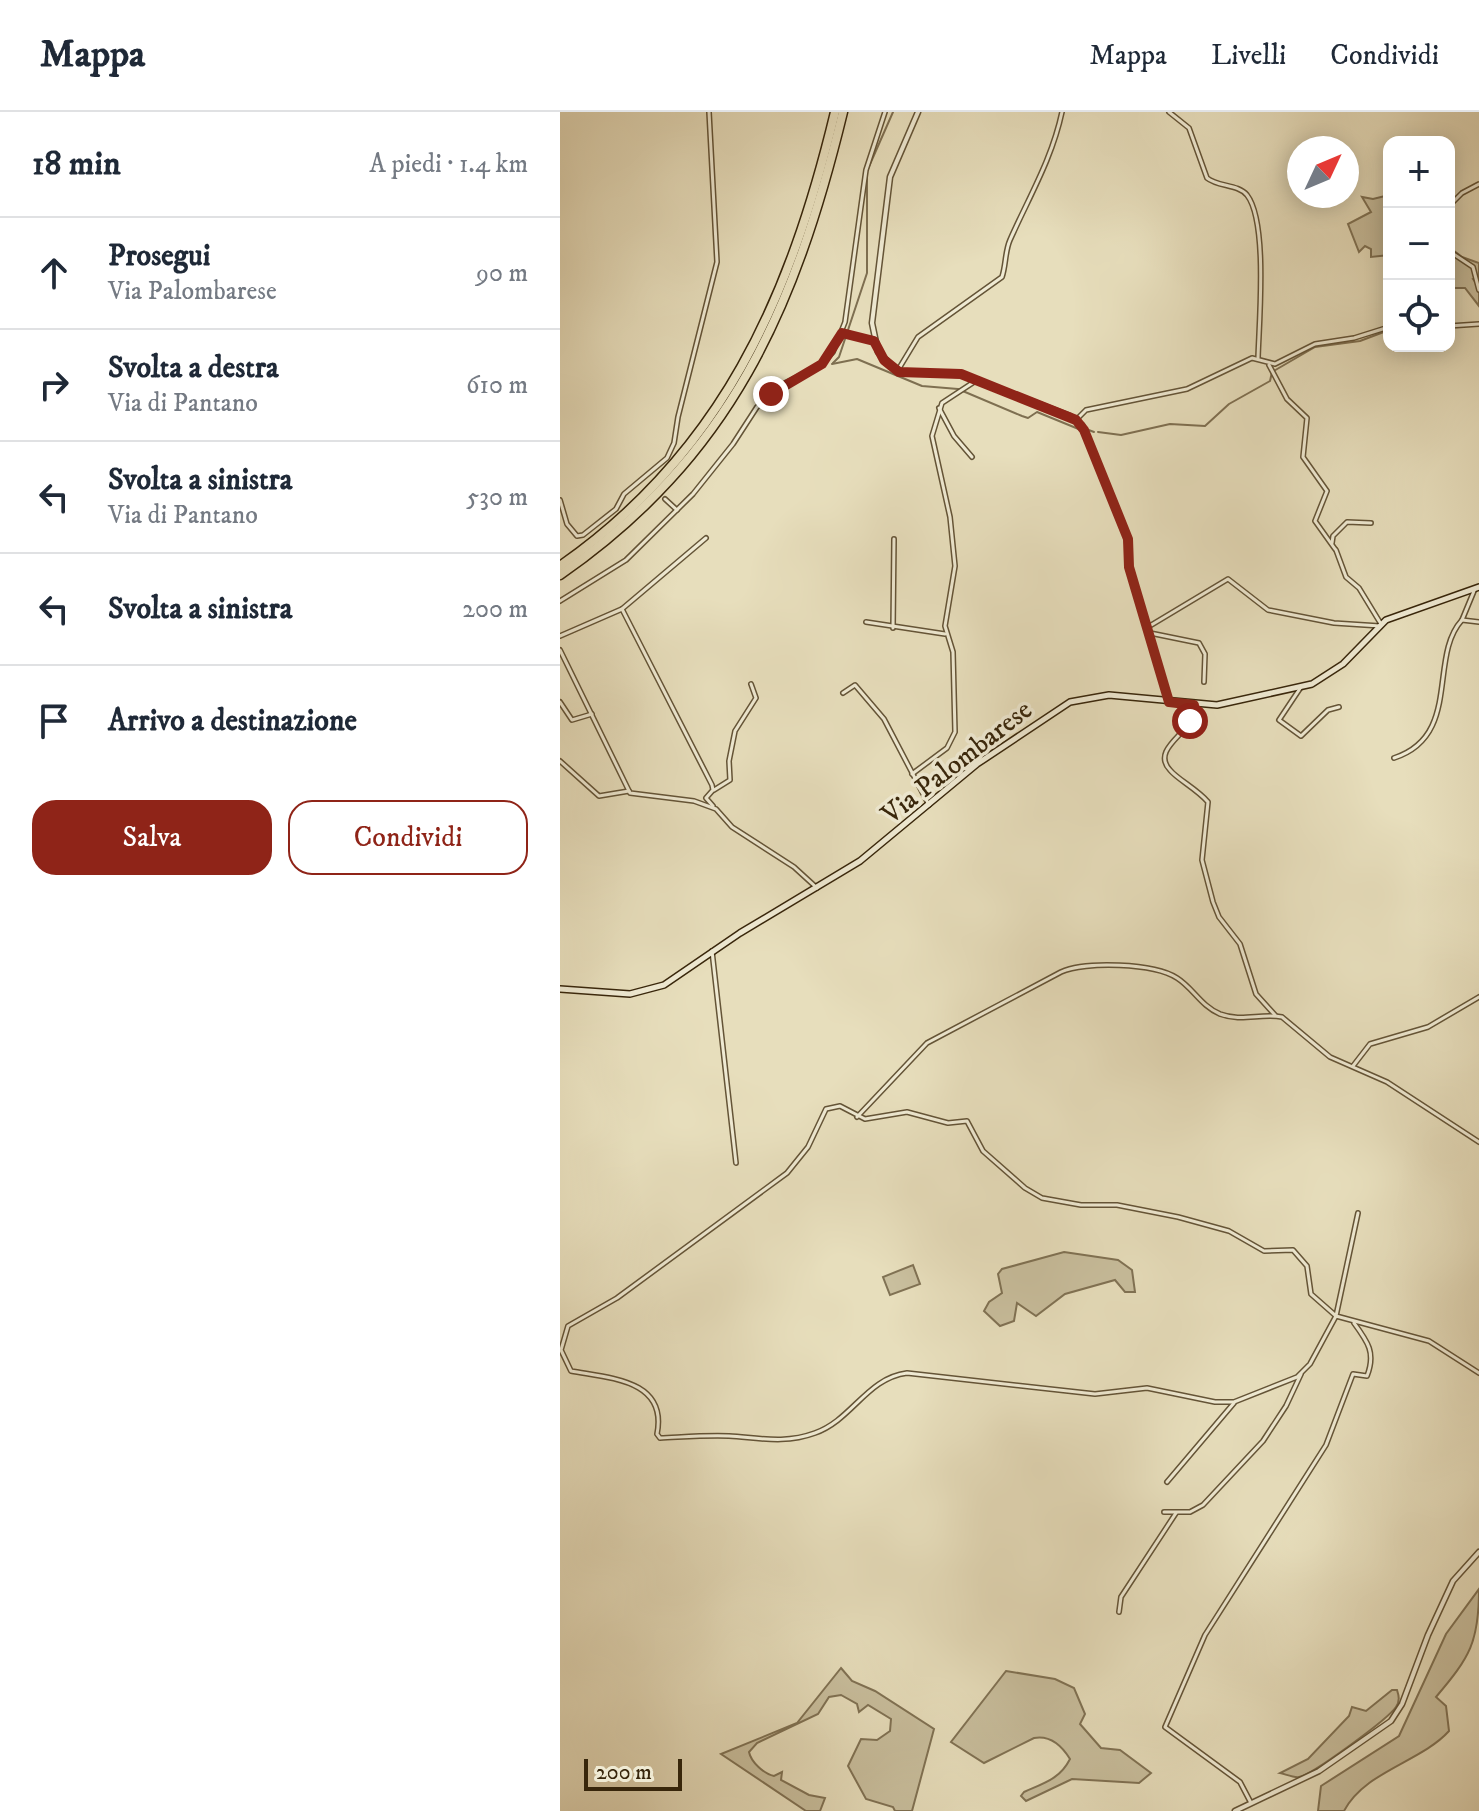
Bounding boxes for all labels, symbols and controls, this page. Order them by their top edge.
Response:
text: Mappa [40,31,145,79]
text: Mappa [1090,38,1167,73]
text: Livelli [1211,38,1286,73]
text: Condividi [1330,38,1439,73]
north arrow [1287,136,1359,208]
map controls [1383,136,1455,352]
button: + [1383,136,1455,208]
text: 18 min [32,143,121,185]
text: A piedi · 1.4 km [369,148,528,181]
button: − [1383,208,1455,280]
text: Prosegui [108,238,210,275]
icon: ahead [32,251,76,295]
text: 90 m [476,257,528,290]
text: Via Palombarese [108,275,277,308]
button: locate [1383,280,1455,352]
text: Svolta a destra [108,350,279,387]
icon: right [32,363,76,407]
text: 610 m [466,369,528,402]
route end [753,376,789,412]
text: Via di Pantano [108,387,258,420]
text: Svolta a sinistra [108,462,293,499]
icon: left [32,475,76,519]
text: 530 m [466,481,528,514]
text: Via di Pantano [108,499,258,532]
icon: left [32,587,76,631]
text: Svolta a sinistra [108,591,293,628]
text: 200 m [462,593,528,626]
street label: Via Palombarese [874,692,1039,832]
icon: arrive [32,699,76,743]
text: Arrivo a destinazione [108,703,357,740]
route start [1172,703,1208,739]
button: Salva [32,800,272,875]
button: Condividi [288,800,528,875]
scale bar [584,1755,682,1791]
text: 200 m [596,1759,652,1786]

